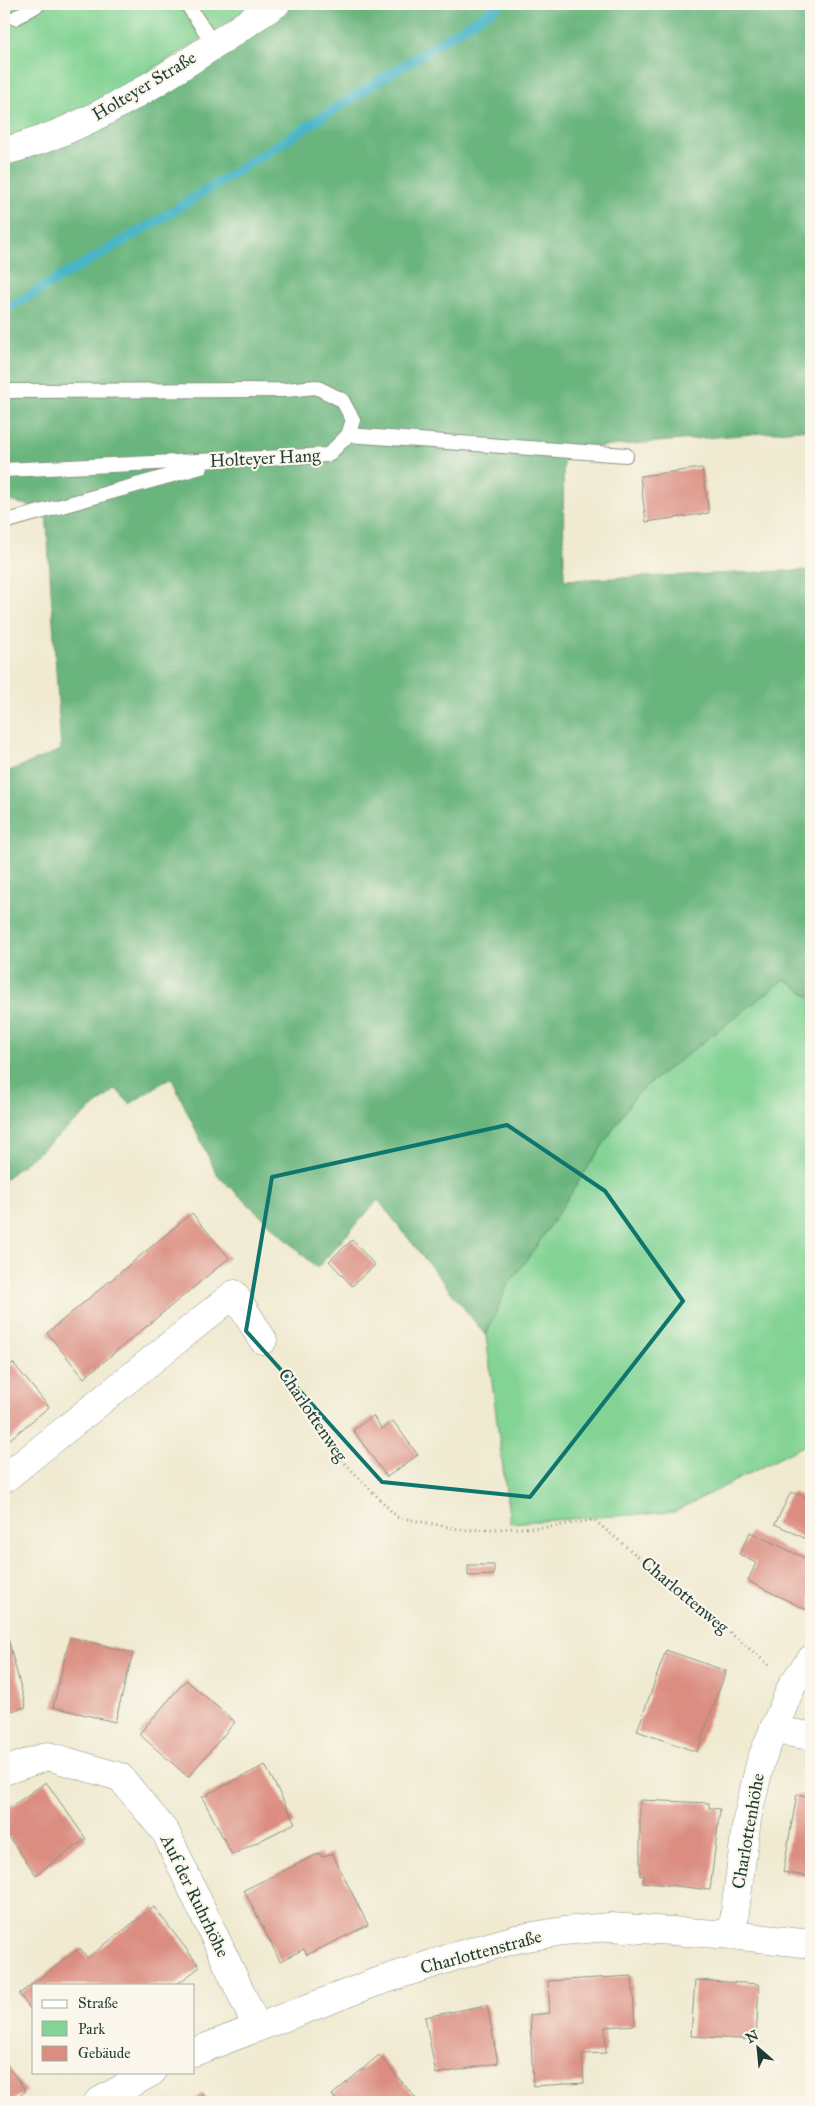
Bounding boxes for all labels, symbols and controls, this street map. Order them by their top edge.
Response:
street label: Holteyer Straße [88,46,200,126]
street label: Holteyer Hang [209,444,322,473]
street label: Charlottenweg [273,1364,353,1467]
street label: Charlottenweg [636,1552,734,1639]
street label: Charlottenhöhe [727,1771,769,1891]
street label: Auf der Ruhrhöhe [155,1830,234,1961]
street label: Charlottenstraße [418,1925,544,1979]
legend [32,1984,195,2074]
text: Straße [78,1994,118,2012]
text: Park [78,2020,105,2038]
north arrow [732,2024,782,2074]
text: N [743,2027,762,2047]
text: Gebäude [78,2044,131,2062]

